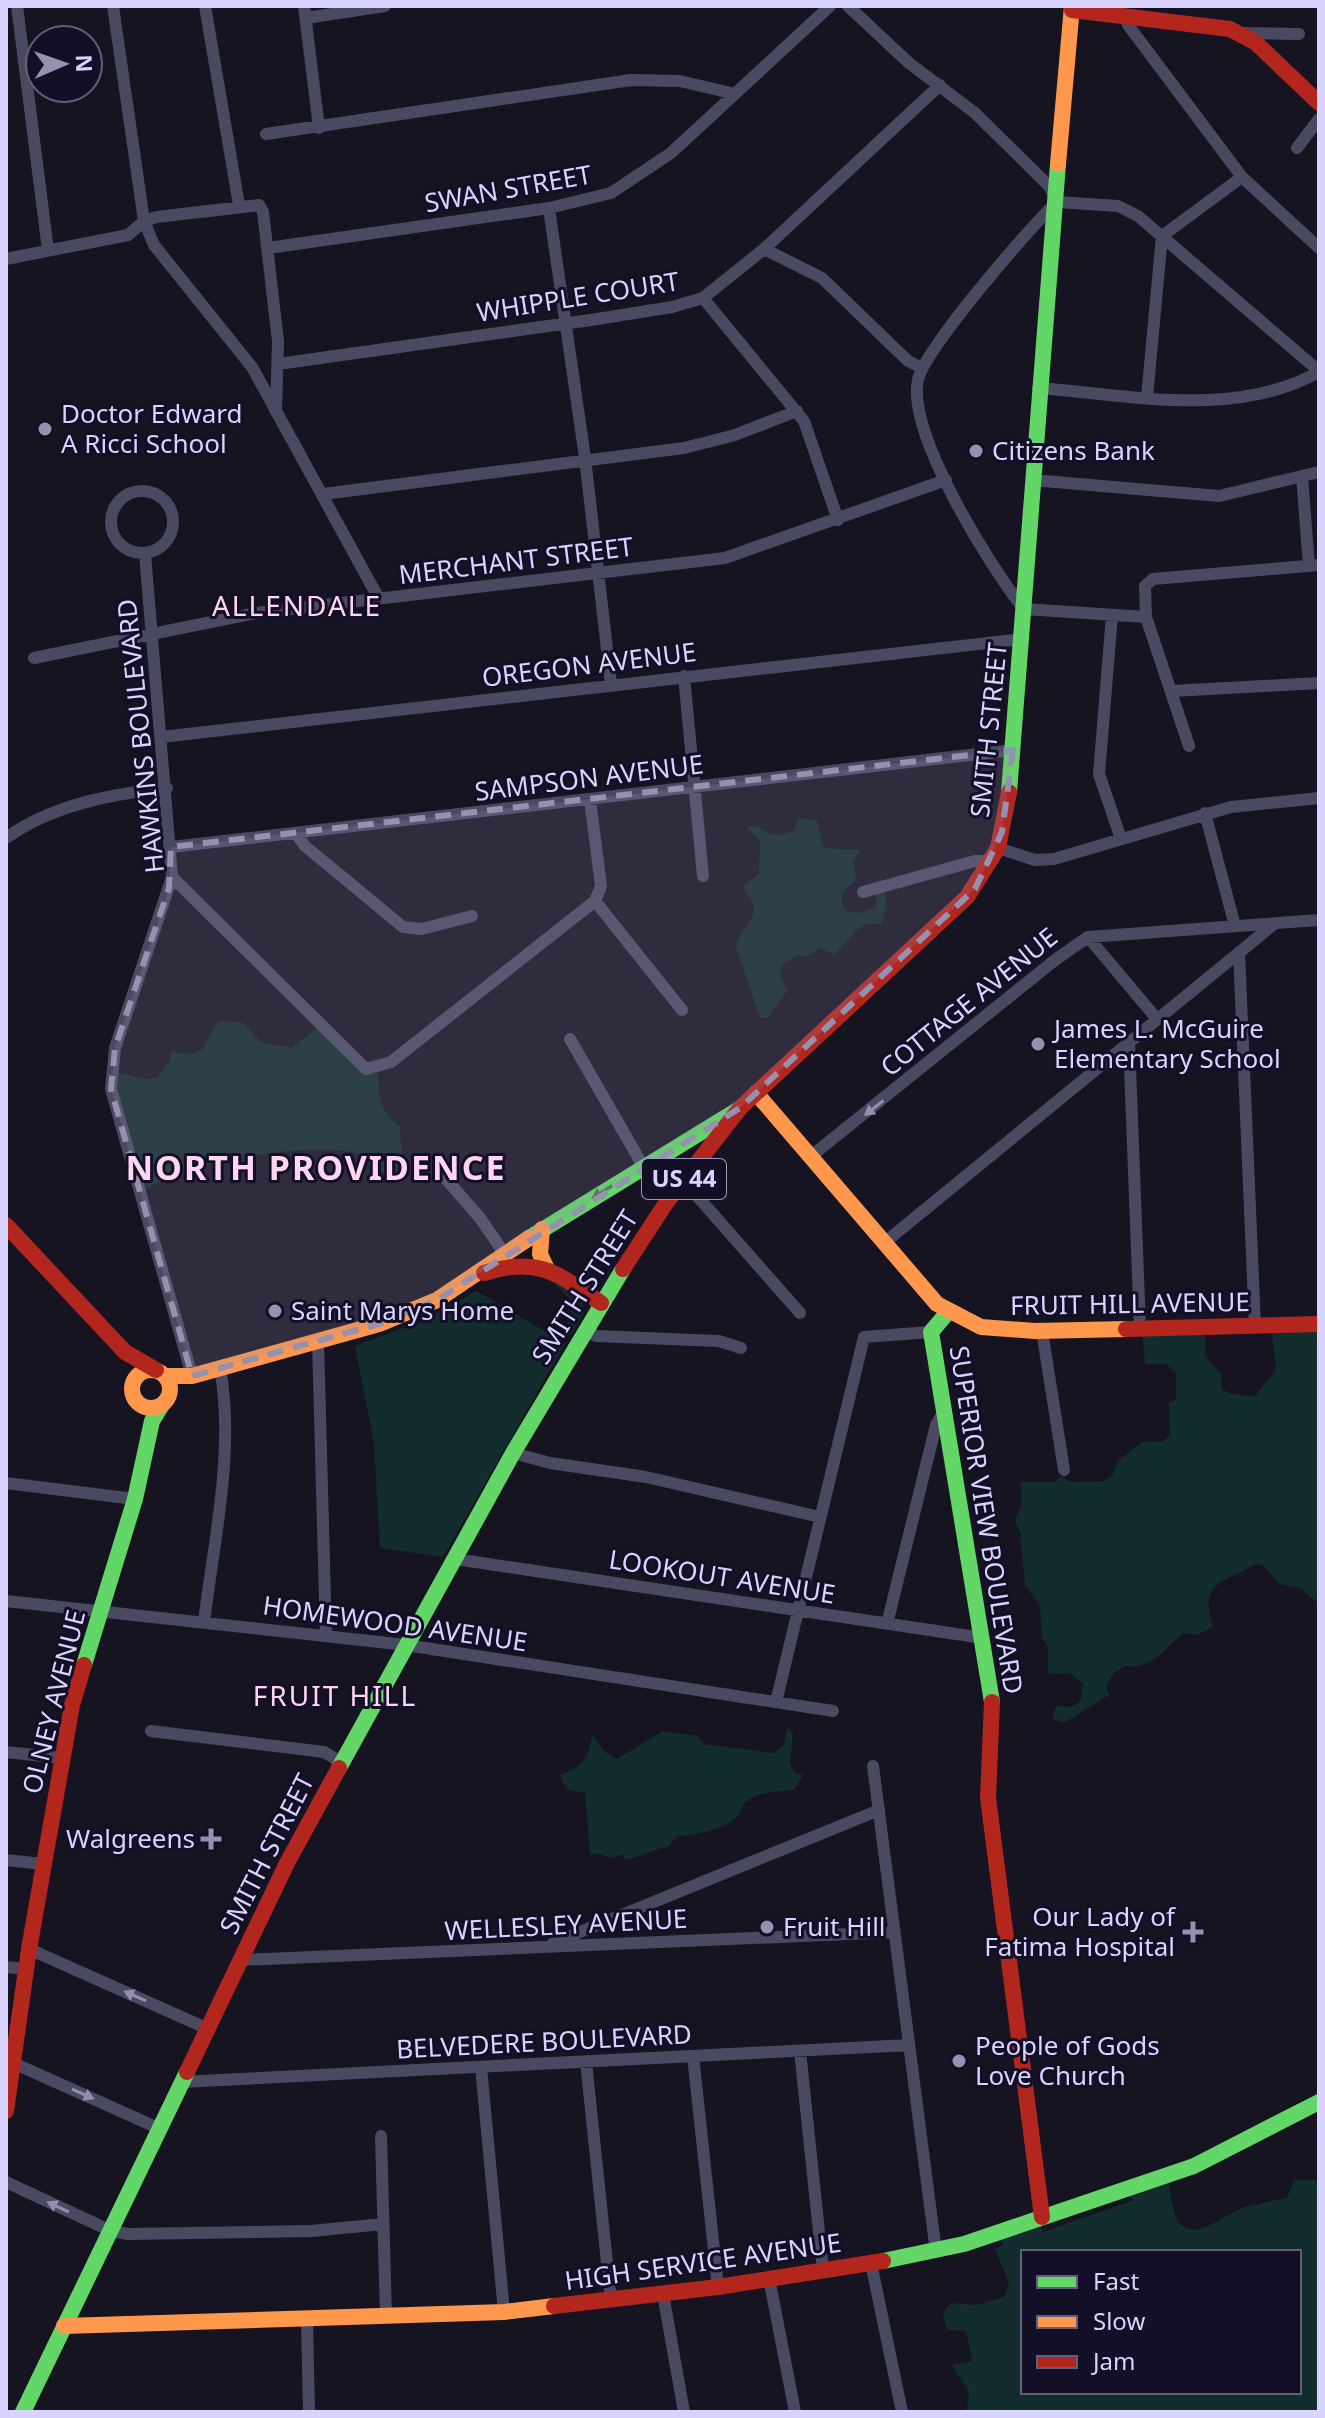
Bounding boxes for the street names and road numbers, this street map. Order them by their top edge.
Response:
street label: SWAN STREET [422,156,595,220]
street label: WHIPPLE COURT [474,262,682,330]
street label: MERCHANT STREET [397,528,636,592]
street label: HAWKINS BOULEVARD [108,597,172,875]
street label: OREGON AVENUE [480,633,698,695]
street label: SMITH STREET [961,640,1015,819]
street label: SAMPSON AVENUE [472,745,705,809]
street label: COTTAGE AVENUE [872,919,1064,1084]
road number: US 44 [642,1159,726,1199]
street label: SMITH STREET [522,1202,646,1370]
street label: FRUIT HILL AVENUE [1010,1283,1250,1323]
street label: SUPERIOR VIEW BOULEVARD [942,1343,1032,1697]
street label: LOOKOUT AVENUE [606,1540,838,1612]
street label: HOMEWOOD AVENUE [261,1587,530,1659]
street label: OLNEY AVENUE [13,1606,93,1798]
street label: SMITH STREET [210,1767,322,1940]
street label: WELLESLEY AVENUE [444,1900,688,1948]
street label: BELVEDERE BOULEVARD [395,2015,693,2067]
street label: HIGH SERVICE AVENUE [562,2224,843,2298]

